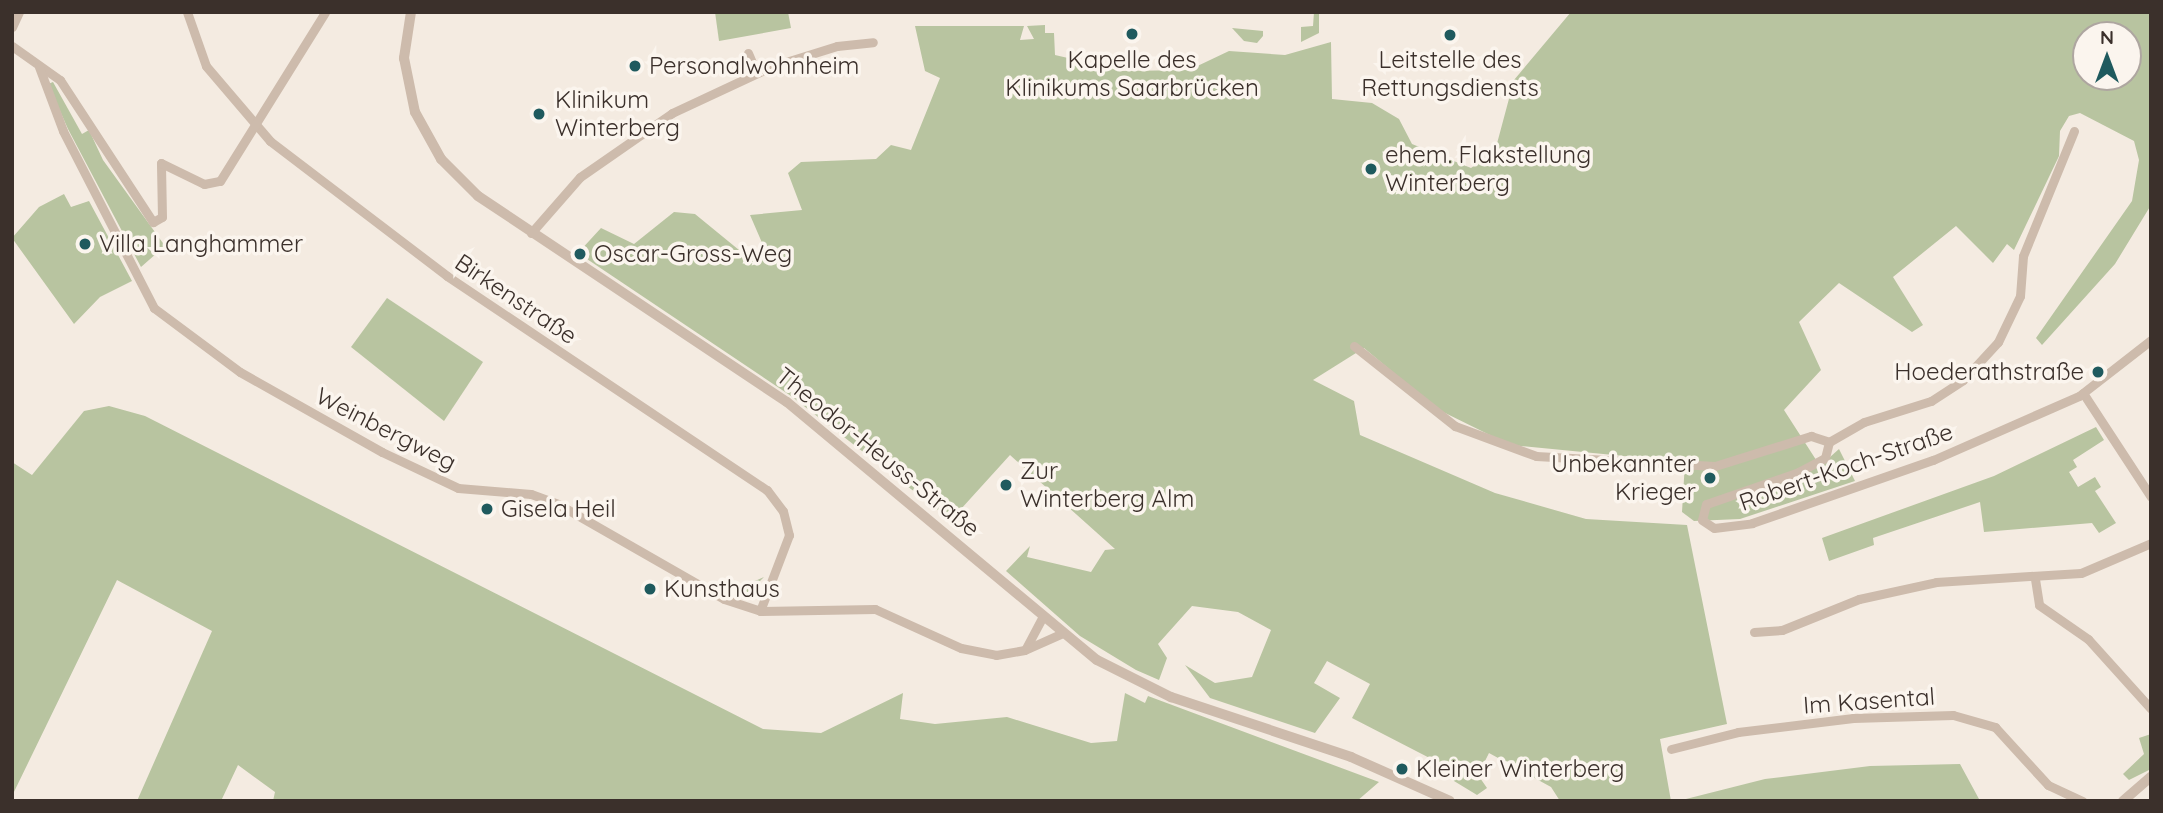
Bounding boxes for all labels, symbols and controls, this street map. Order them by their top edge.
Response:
north arrow [2072,21,2142,91]
text: N [2100,25,2114,49]
marker: Kapelle des Klinikums Saarbrücken [1124,26,1140,42]
marker: Leitstelle des Rettungsdiensts [1442,27,1458,43]
place label: Kapelle des Klinikums Saarbrücken [1005,46,1259,102]
place label: Leitstelle des Rettungsdiensts [1361,46,1539,102]
place label: Personalwohnheim [649,52,859,80]
marker: Personalwohnheim [627,58,643,74]
place label: Klinikum Winterberg [555,86,680,142]
marker: Klinikum Winterberg [529,104,549,124]
place label: ehem. Flakstellung Winterberg [1385,141,1591,197]
marker: ehem. Flakstellung Winterberg [1363,161,1379,177]
place label: Villa Langhammer [99,230,303,258]
marker: Villa Langhammer [77,236,93,252]
place label: Oscar-Gross-Weg [594,240,792,268]
marker: Oscar-Gross-Weg [572,246,588,262]
street label: Birkenstraße [450,248,582,350]
place label: Hoederathstraße [1894,358,2084,386]
street label: Theodor-Heuss-Straße [770,361,986,543]
marker: Hoederathstraße [2090,364,2106,380]
street label: Weinbergweg [311,381,461,477]
street label: Robert-Koch-Straße [1735,417,1957,517]
place label: Unbekannter Krieger [1551,450,1696,506]
place label: Zur Winterberg Alm [1020,457,1194,513]
marker: Unbekannter Krieger [1702,470,1718,486]
marker: Zur Winterberg Alm [998,477,1014,493]
place label: Gisela Heil [501,495,616,523]
marker: Gisela Heil [479,501,495,517]
place label: Kunsthaus [664,575,780,603]
marker: Kunsthaus [642,581,658,597]
street label: Im Kasental [1802,682,1936,720]
place label: Kleiner Winterberg [1416,755,1624,783]
marker: Kleiner Winterberg [1394,761,1410,777]

